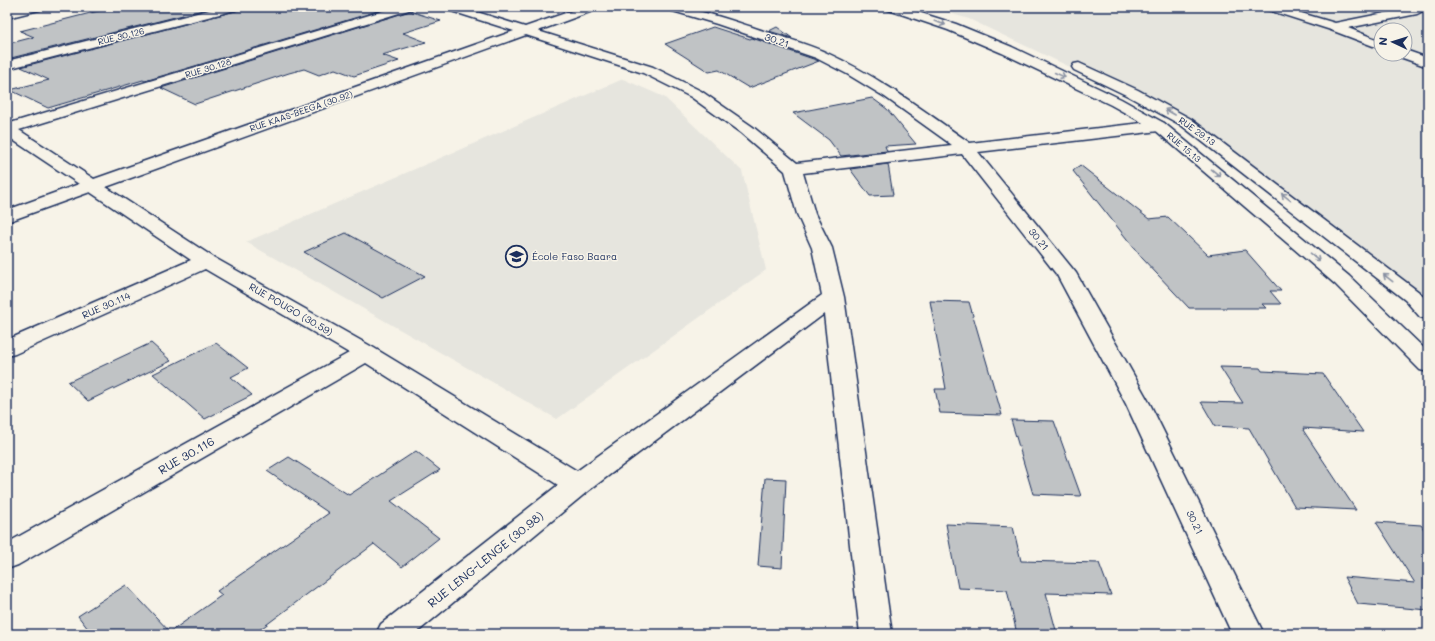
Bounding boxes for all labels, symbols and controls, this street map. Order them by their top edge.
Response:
one-way arrow [934,20,947,27]
north arrow [1373,22,1413,62]
street label: RUE 30.126 [96,25,146,47]
street label: 30.21 [763,29,791,51]
text: N [1375,37,1390,46]
street label: RUE 30.128 [184,56,233,80]
one-way arrow [1053,72,1065,79]
street label: RUE KAAS-BEEGA (30.92) [248,88,354,134]
one-way arrow [1164,108,1176,116]
street label: RUE 29.13 [1177,114,1217,148]
street label: RUE 15.13 [1165,130,1203,164]
one-way arrow [1211,169,1221,178]
one-way arrow [1280,193,1291,202]
street label: 30.21 [1026,225,1052,253]
school or university icon: École Faso Baara [504,243,530,269]
place label: École Faso Baara [532,249,617,263]
one-way arrow [1310,253,1321,262]
one-way arrow [1383,273,1394,282]
street label: RUE POUGO (30.59) [246,279,336,339]
street label: RUE 30.114 [79,288,133,322]
street label: RUE 30.116 [155,432,217,478]
street label: RUE LENG-LENGE (30.98) [424,507,546,611]
street label: 30.21 [1183,508,1207,536]

